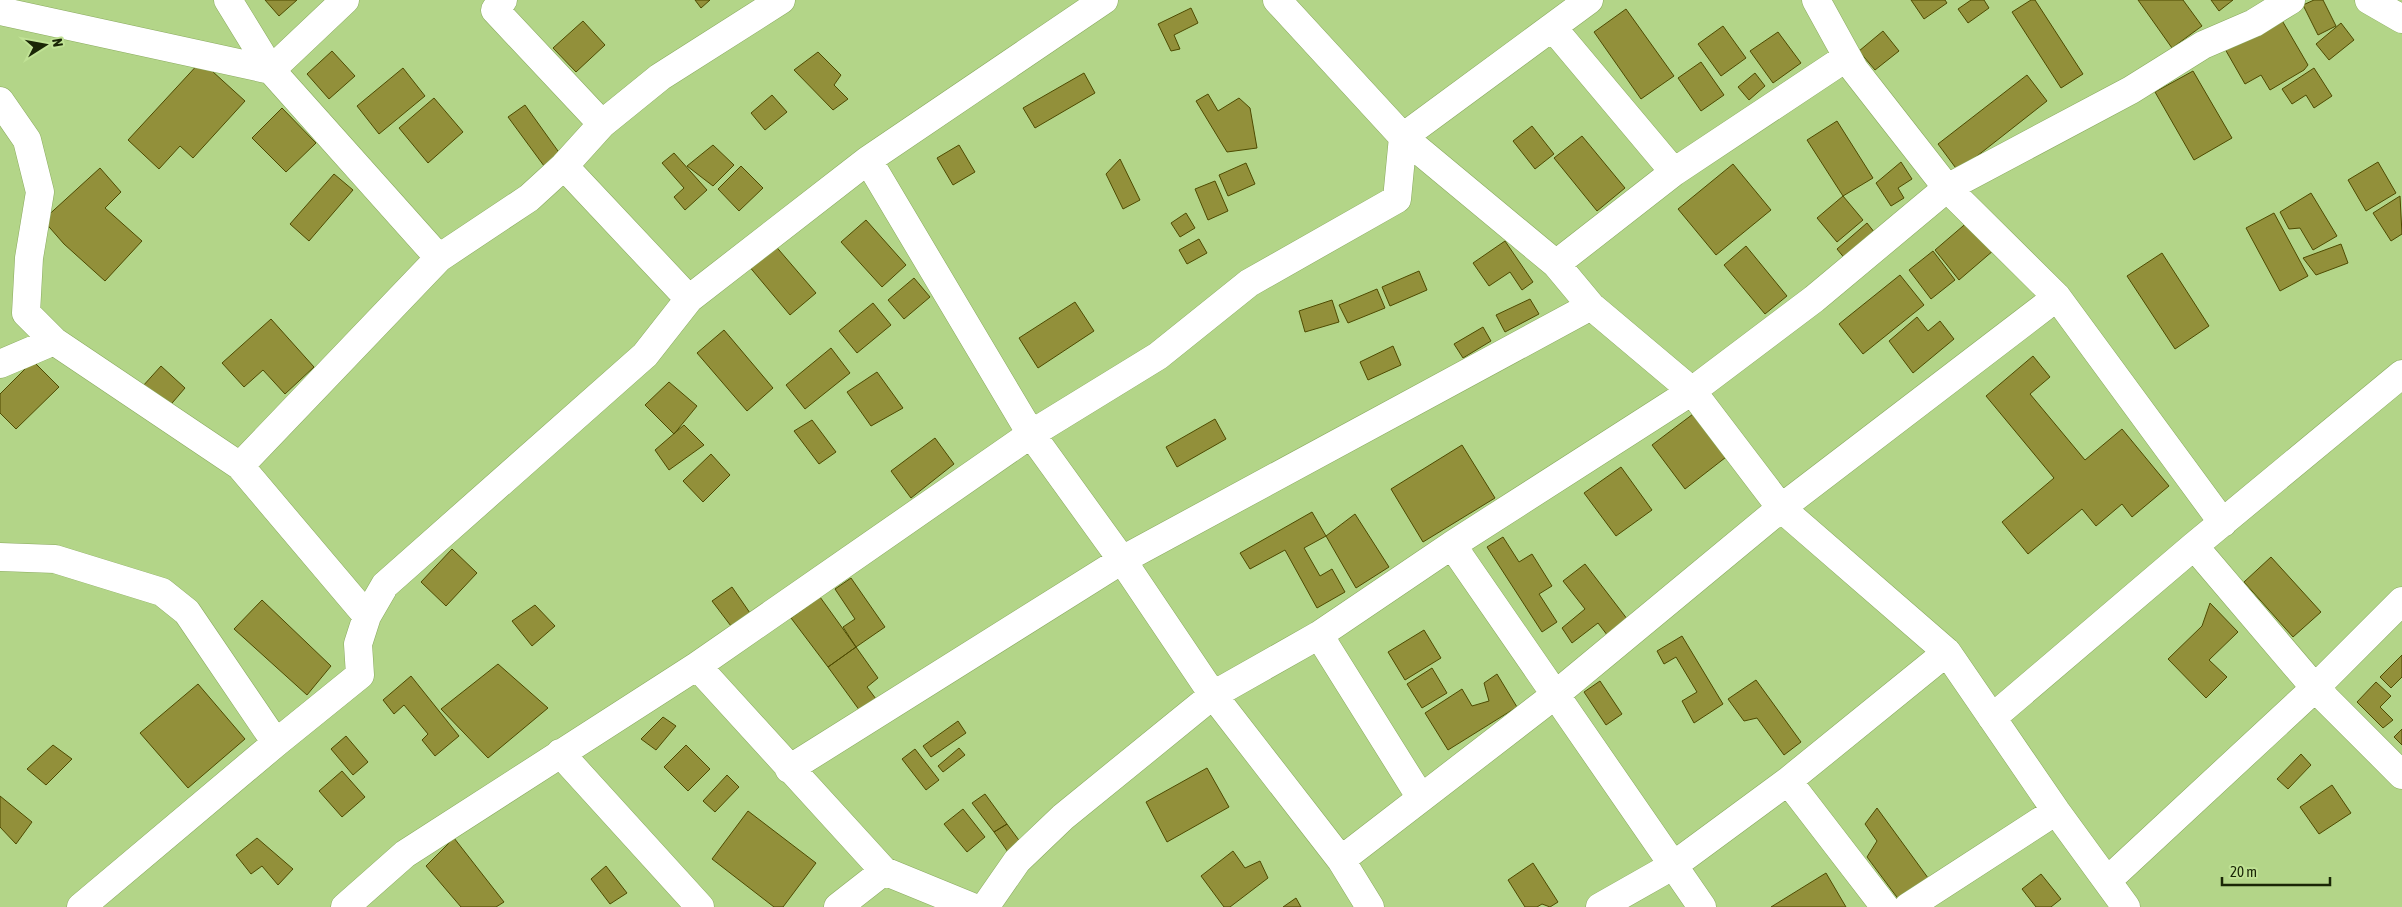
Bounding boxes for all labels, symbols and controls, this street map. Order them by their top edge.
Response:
north arrow [20,20,70,70]
text: N [49,37,66,48]
scale bar [2222,854,2330,886]
text: 20 m [2230,863,2257,880]

